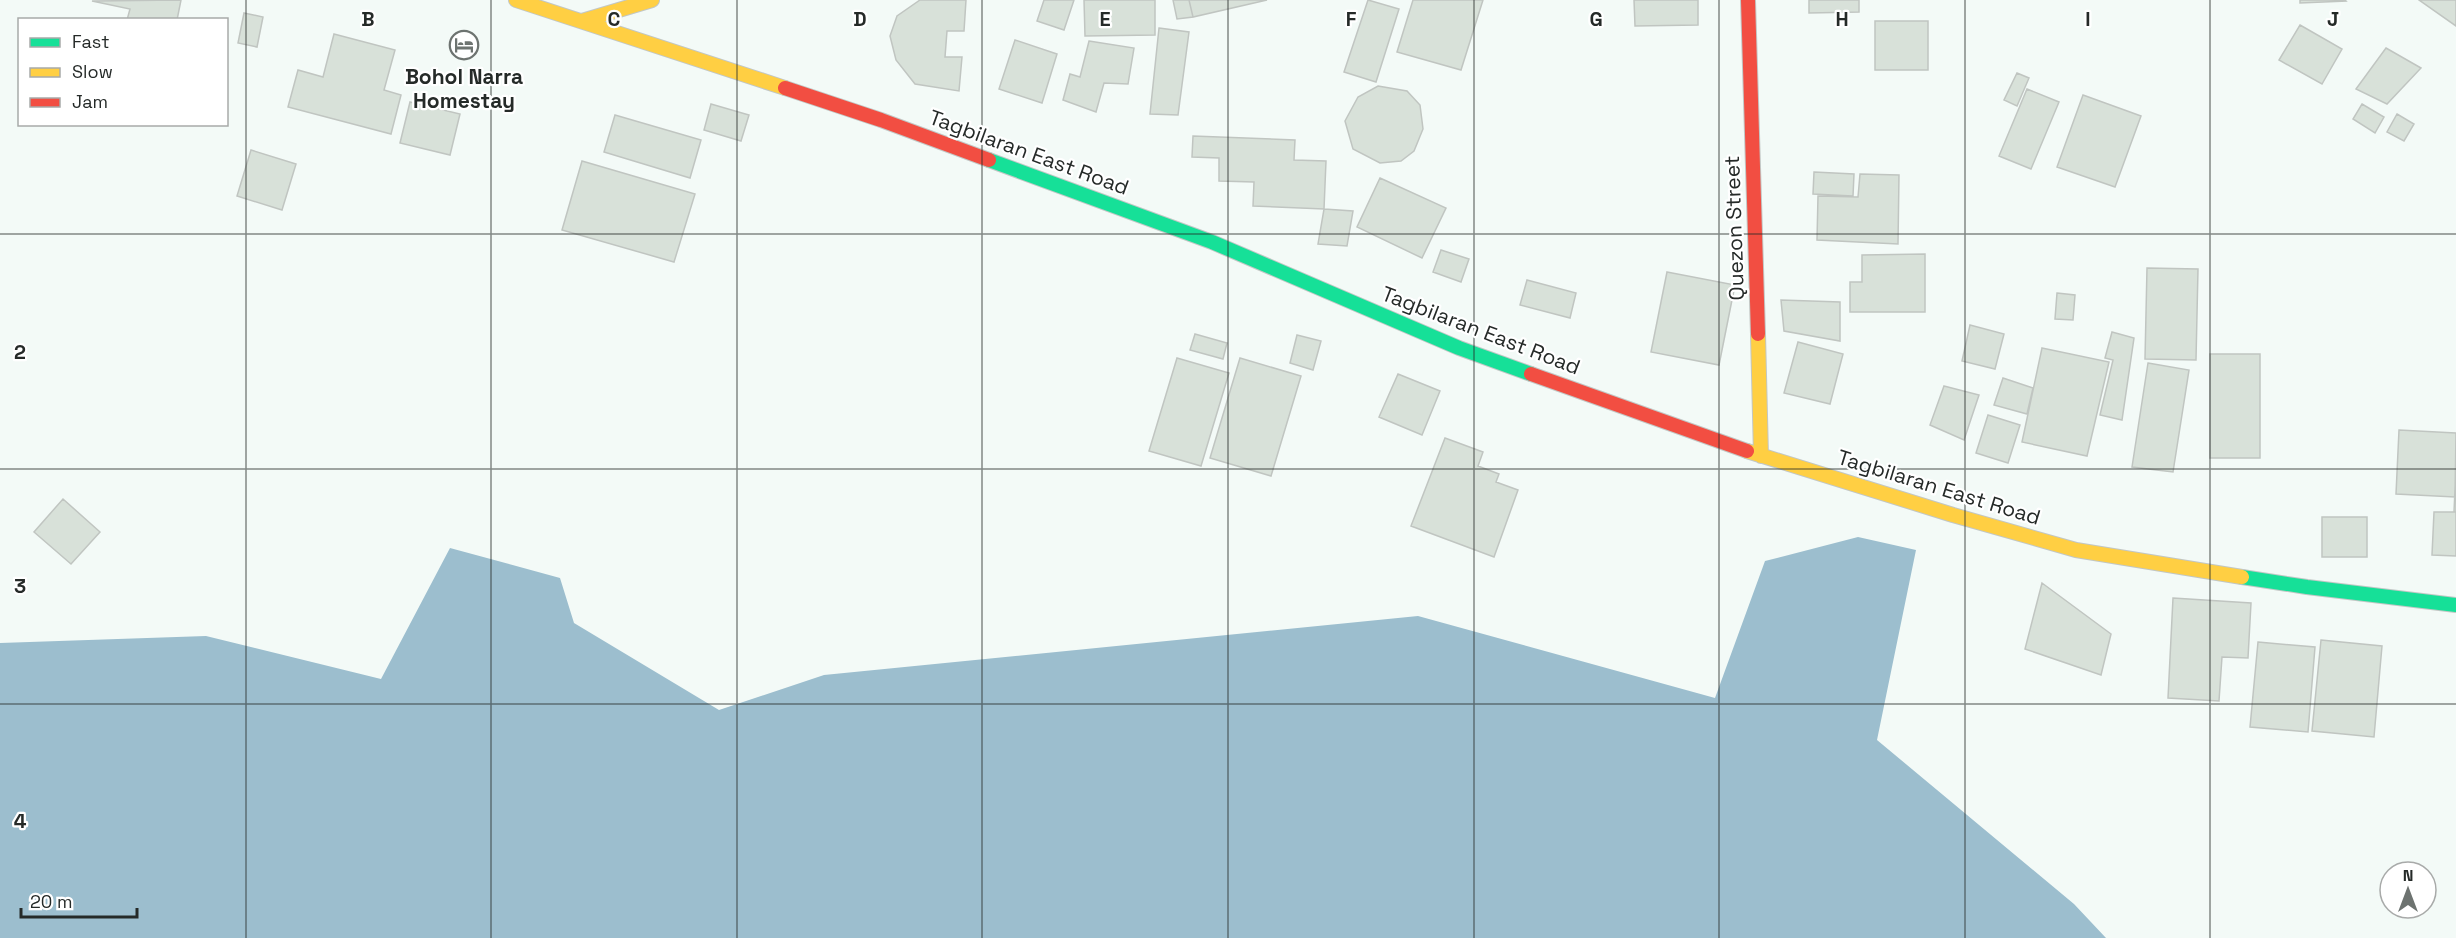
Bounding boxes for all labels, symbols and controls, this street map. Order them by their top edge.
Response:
text: B [361,6,375,32]
text: C [608,6,621,32]
text: D [853,6,867,32]
text: E [1099,6,1111,32]
text: F [1346,6,1357,32]
text: G [1589,6,1603,32]
text: H [1835,6,1849,32]
text: I [2085,6,2091,32]
text: J [2327,6,2339,32]
legend [18,18,228,126]
hotel icon: Bohol Narra Homestay [448,29,480,61]
text: Fast [72,30,109,53]
text: Slow [72,60,113,83]
place label: Bohol Narra Homestay [405,63,523,114]
text: Jam [72,90,108,113]
street label: Tagbilaran East Road [925,103,1133,201]
street label: Quezon Street [1718,155,1750,301]
street label: Tagbilaran East Road [1378,280,1584,380]
text: 2 [14,339,26,365]
street label: Tagbilaran East Road [1834,443,2044,531]
text: 3 [14,573,26,599]
text: 4 [14,808,27,834]
north arrow [2378,860,2438,920]
text: N [2403,865,2413,886]
scale bar [21,881,136,919]
text: 20 m [30,890,73,913]

